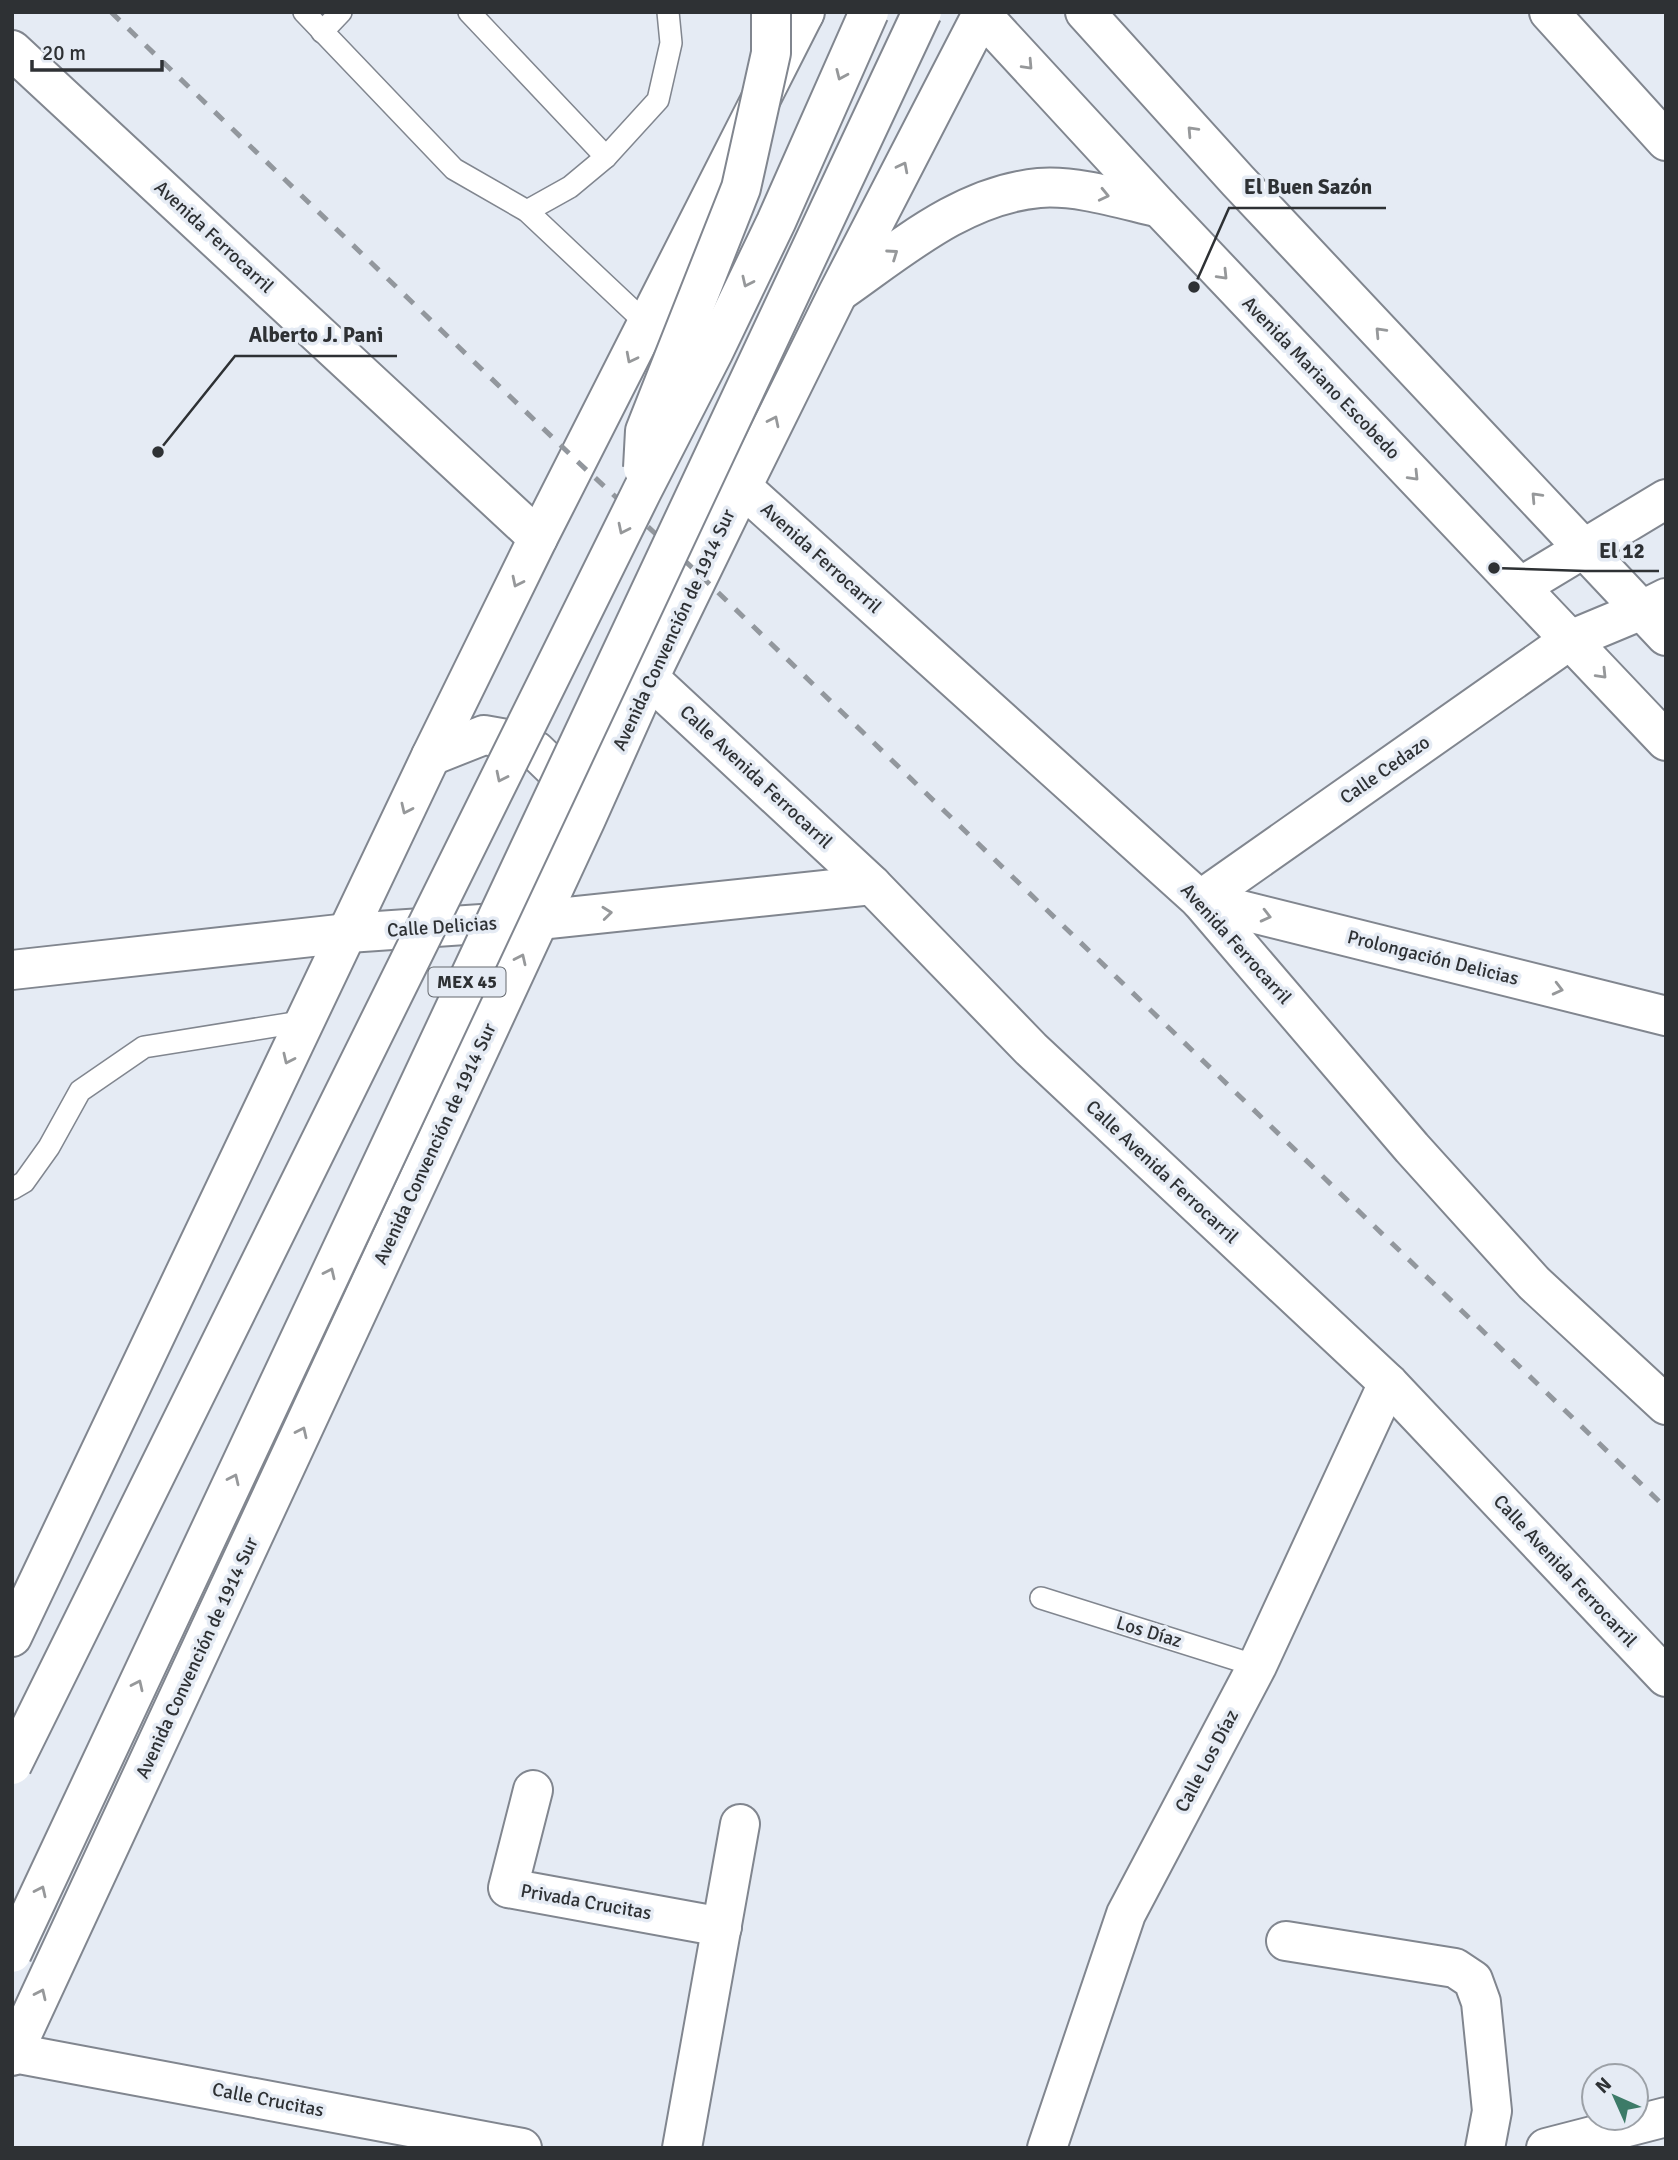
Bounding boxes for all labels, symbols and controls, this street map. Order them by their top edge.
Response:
scale bar [32,28,161,72]
text: 20 m [42,40,86,66]
one-way arrow [1020,57,1032,70]
one-way arrow [835,67,849,80]
one-way arrow [1188,126,1200,139]
one-way arrow [894,162,908,174]
callout: El Buen Sazón [1229,166,1386,208]
text: El Buen Sazón [1244,174,1372,200]
street label: Avenida Ferrocarril [149,175,279,299]
one-way arrow [1098,187,1110,202]
one-way arrow [885,250,898,262]
one-way arrow [1215,267,1228,280]
one-way arrow [741,275,755,287]
street label: Avenida Mariano Escobedo [1237,291,1405,465]
callout: Alberto J. Pani [235,314,397,356]
text: Alberto J. Pani [249,322,383,348]
one-way arrow [1376,327,1389,340]
one-way arrow [626,351,639,363]
one-way arrow [766,416,780,428]
one-way arrow [1405,467,1418,480]
one-way arrow [1532,493,1544,506]
street label: Avenida Ferrocarril [756,497,886,619]
street label: Avenida Convención de 1914 Sur [607,505,741,755]
one-way arrow [618,522,632,534]
callout: El 12 [1585,529,1659,571]
text: El 12 [1599,538,1645,564]
one-way arrow [511,575,525,587]
one-way arrow [1593,665,1606,678]
street label: Calle Avenida Ferrocarril [675,700,837,854]
street label: Calle Cedazo [1335,730,1435,810]
one-way arrow [495,770,509,782]
one-way arrow [400,802,414,814]
street label: Avenida Ferrocarril [1175,879,1297,1009]
one-way arrow [601,906,612,921]
one-way arrow [1260,908,1272,922]
street label: Calle Delicias [386,911,498,943]
street label: Prolongación Delicias [1345,925,1521,991]
one-way arrow [513,954,527,966]
road number: MEX 45 [428,967,505,996]
one-way arrow [1552,981,1564,995]
street label: Avenida Convención de 1914 Sur [368,1019,502,1269]
one-way arrow [282,1052,296,1064]
street label: Calle Avenida Ferrocarril [1081,1095,1243,1249]
one-way arrow [322,1268,336,1280]
one-way arrow [293,1427,307,1439]
one-way arrow [226,1474,240,1486]
street label: Calle Avenida Ferrocarril [1488,1490,1642,1652]
street label: Avenida Convención de 1914 Sur [130,1533,264,1783]
street label: Los Díaz [1113,1611,1185,1653]
one-way arrow [129,1680,143,1692]
street label: Calle Los Díaz [1170,1706,1244,1816]
street label: Privada Crucitas [519,1879,653,1925]
one-way arrow [33,1886,47,1899]
one-way arrow [33,1989,47,2001]
north arrow [1580,2062,1650,2132]
text: N [1591,2073,1617,2099]
street label: Calle Crucitas [210,2077,326,2123]

